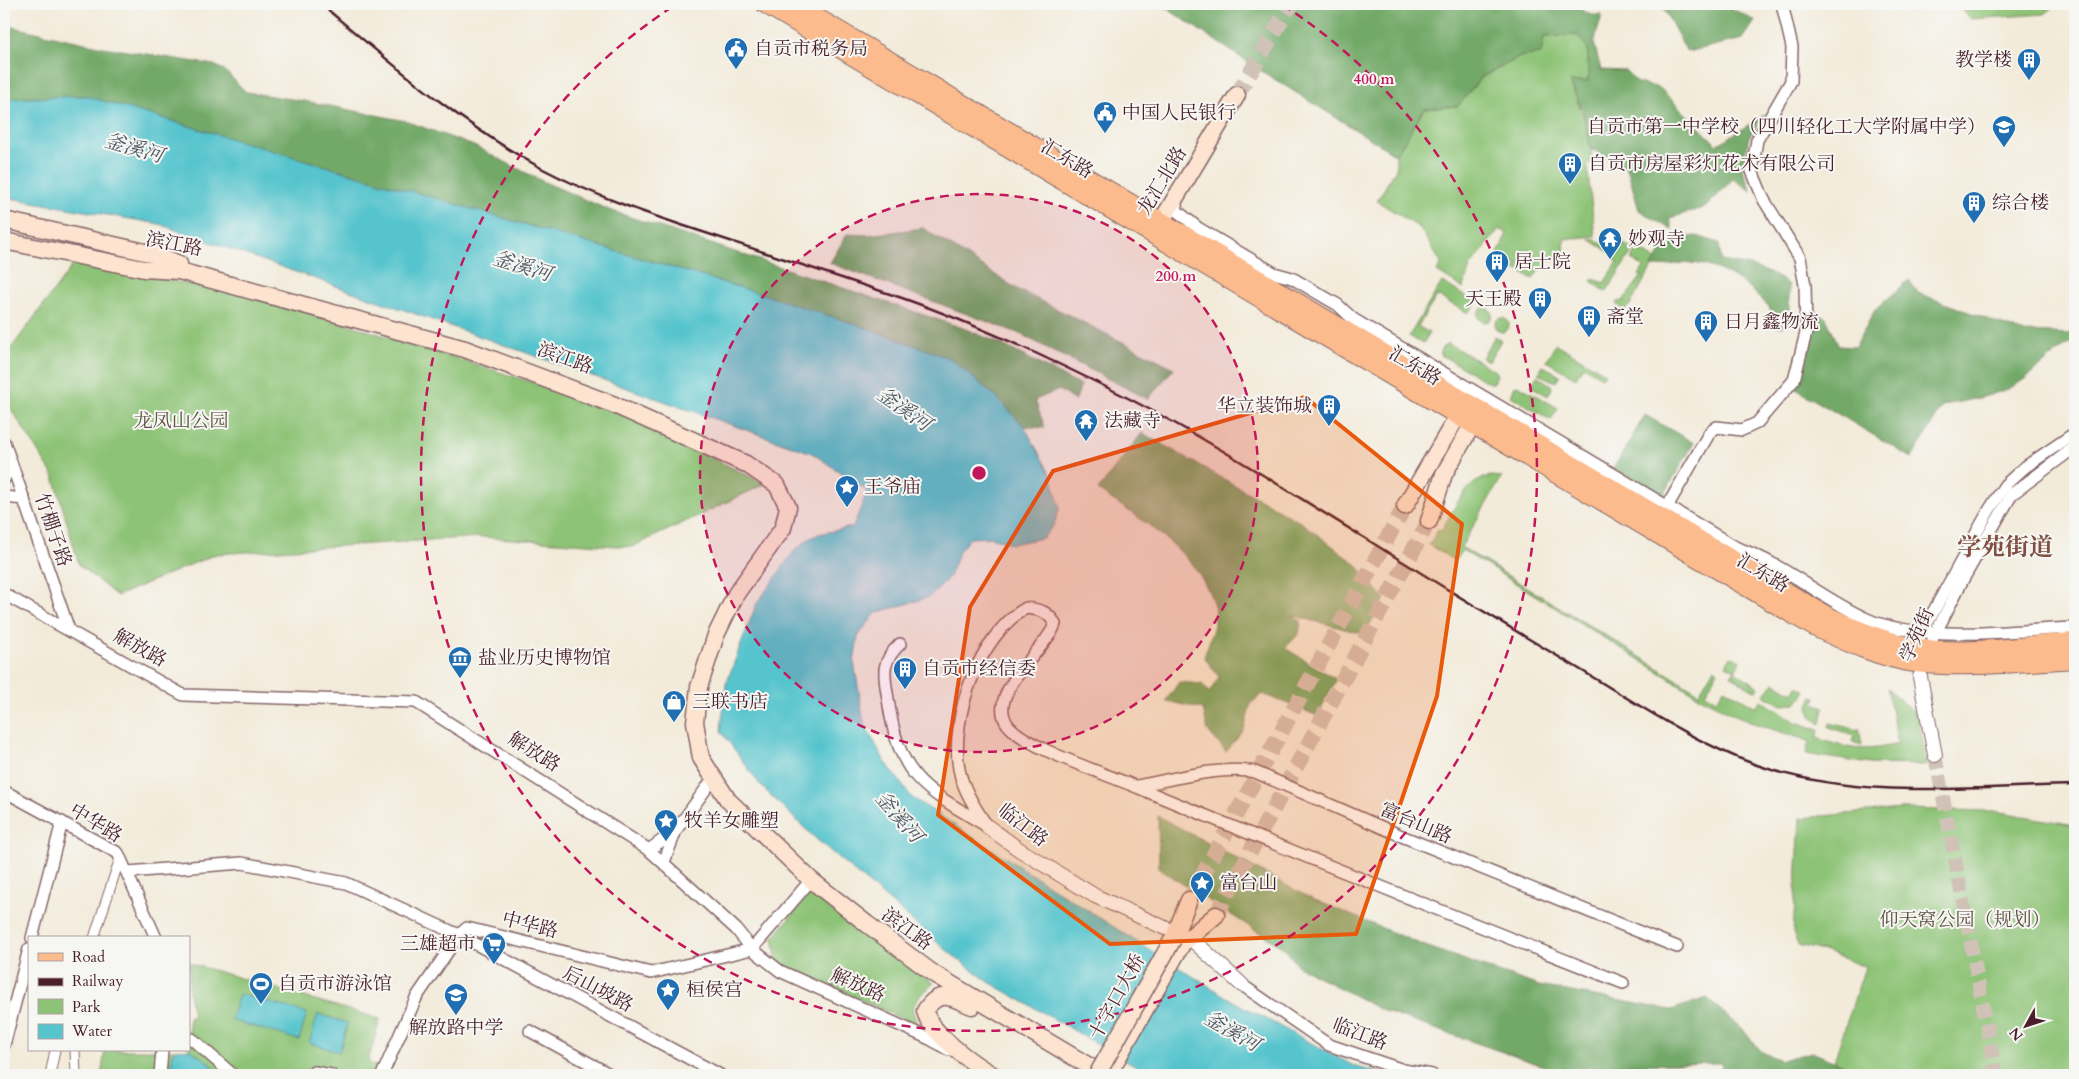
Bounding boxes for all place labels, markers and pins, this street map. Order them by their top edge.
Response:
public building icon: 自贡市税务局 [723,36,749,70]
place label: 自贡市税务局 [754,36,868,62]
place label: 教学楼 [1955,47,2012,73]
building icon: 教学楼 [2016,47,2042,81]
public building icon: 中国人民银行 [1092,100,1118,134]
place label: 中国人民银行 [1122,100,1236,126]
place label: 自贡市第一中学校（四川轻化工大学附属中学） [1587,114,1986,140]
school or university icon: 自贡市第一中学校（四川轻化工大学附属中学） [1991,114,2017,148]
building icon: 自贡市房屋彩灯花术有限公司 [1557,151,1583,185]
place label: 自贡市房屋彩灯花术有限公司 [1588,151,1835,177]
building icon: 综合楼 [1961,190,1987,224]
place label: 综合楼 [1992,190,2049,216]
temple icon: 妙观寺 [1597,226,1623,260]
place label: 妙观寺 [1628,226,1685,252]
building icon: 居士院 [1484,249,1510,283]
place label: 居士院 [1514,249,1571,275]
place label: 天王殿 [1465,286,1522,312]
building icon: 天王殿 [1527,286,1553,320]
building icon: 斋堂 [1576,304,1602,338]
place label: 斋堂 [1606,304,1644,330]
building icon: 日月鑫物流 [1693,309,1719,343]
place label: 日月鑫物流 [1724,309,1819,335]
place label: 华立装饰城 [1217,393,1312,419]
building icon: 华立装饰城 [1316,393,1342,427]
temple icon: 法藏寺 [1073,408,1099,442]
place label: 法藏寺 [1104,408,1161,434]
centre of rings [970,464,988,482]
place icon: 王爷庙 [834,474,860,508]
place label: 王爷庙 [864,474,921,500]
museum icon: 盐业历史博物馆 [447,645,473,679]
place label: 盐业历史博物馆 [478,645,611,671]
building icon: 自贡市经信委 [892,656,918,690]
place label: 自贡市经信委 [922,656,1036,682]
shop icon: 三联书店 [661,689,687,723]
place label: 三联书店 [692,689,768,715]
place icon: 牧羊女雕塑 [653,808,679,842]
place label: 牧羊女雕塑 [684,808,779,834]
place icon: 富台山 [1189,870,1215,904]
place label: 富台山 [1220,870,1277,896]
place label: 三雄超市 [400,931,476,957]
supermarket icon: 三雄超市 [481,931,507,965]
sports icon: 自贡市游泳馆 [248,971,274,1005]
place label: 自贡市游泳馆 [278,971,392,997]
place icon: 桓侯宫 [655,977,681,1011]
place label: 桓侯宫 [686,977,743,1003]
school or university icon: 解放路中学 [443,982,469,1016]
place label: 解放路中学 [408,1015,504,1041]

